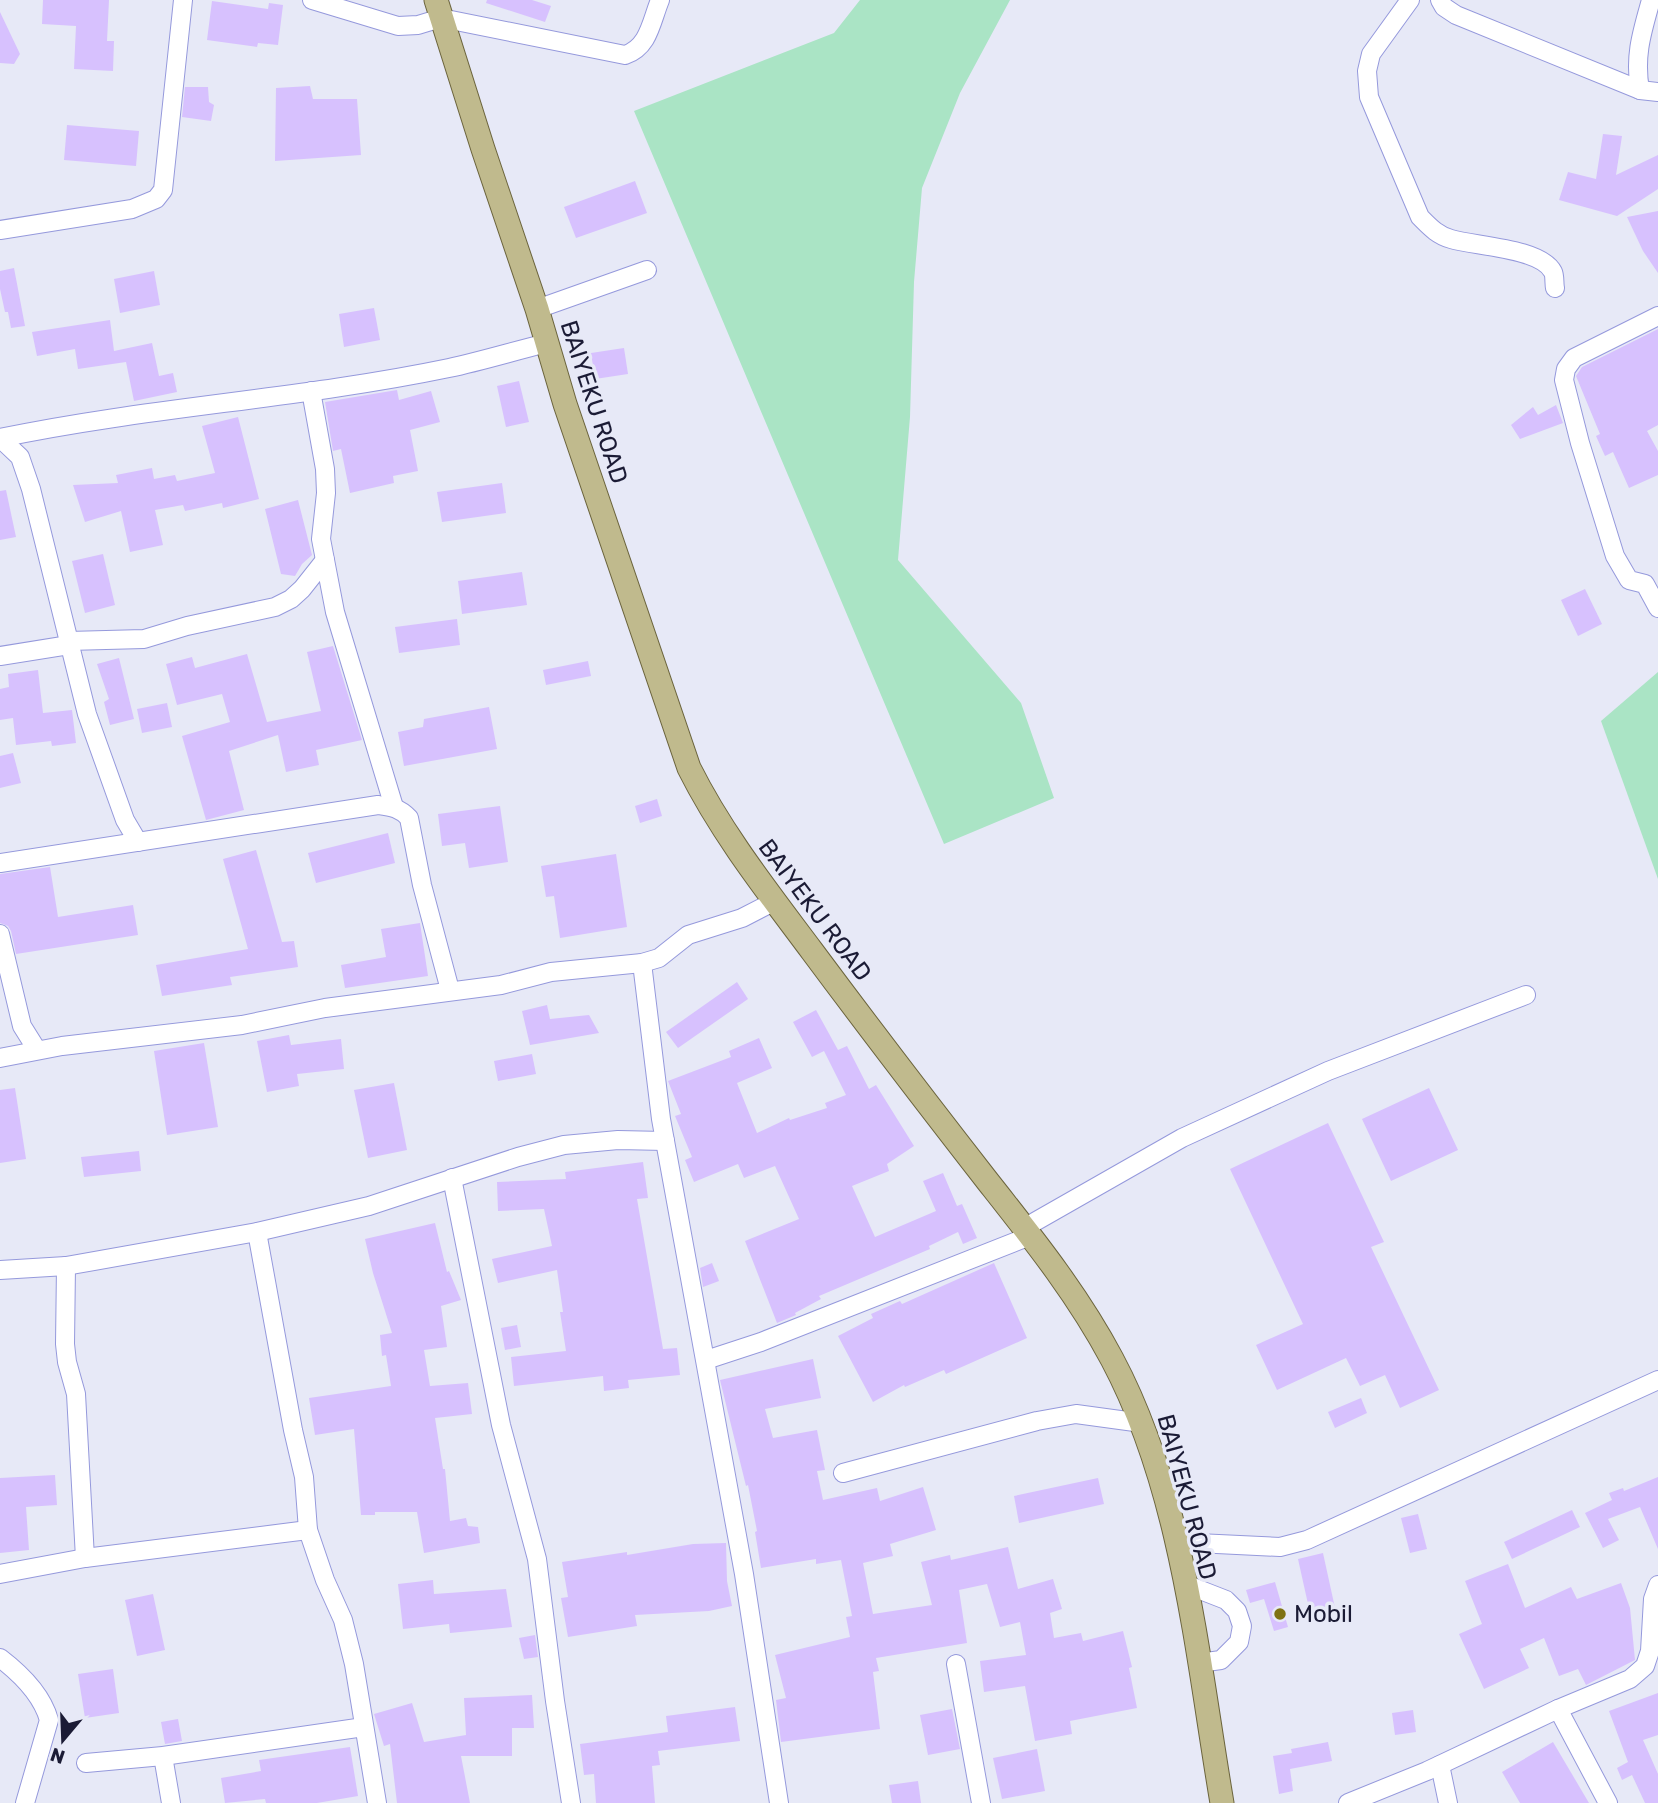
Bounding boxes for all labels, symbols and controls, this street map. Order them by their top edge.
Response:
street label: BAIYEKU ROAD [554,317,634,487]
street label: BAIYEKU ROAD [753,834,877,986]
street label: BAIYEKU ROAD [1151,1411,1223,1583]
place label: Mobil [1294,1600,1353,1628]
marker: Mobil [1272,1606,1288,1622]
north arrow [28,1705,98,1775]
text: N [47,1743,68,1769]

